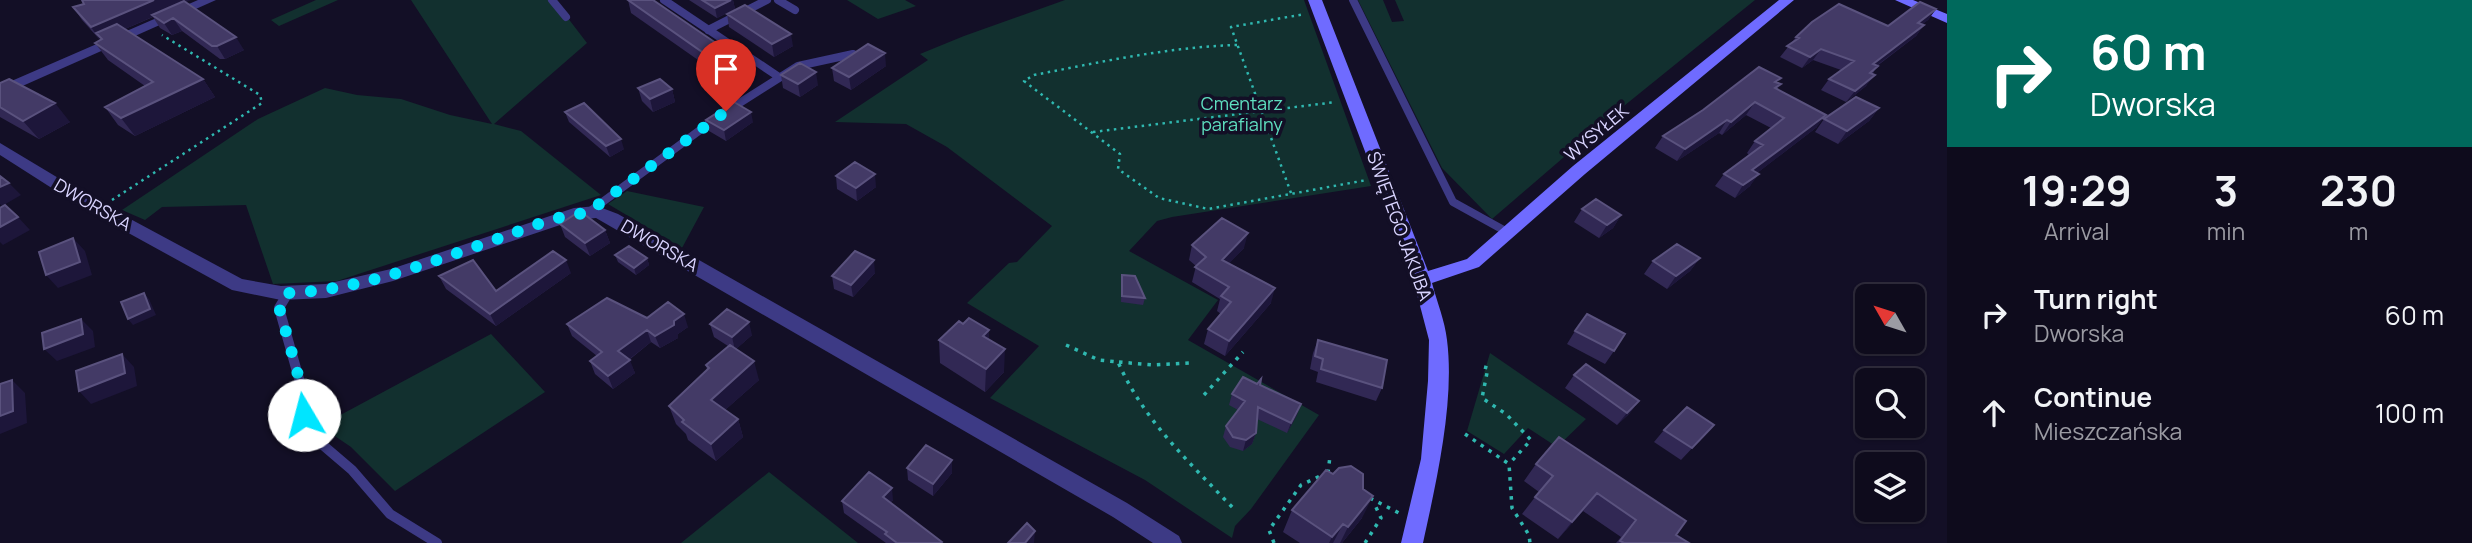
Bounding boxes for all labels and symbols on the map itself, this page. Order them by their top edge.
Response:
pin [696,39,756,111]
park label: Cmentarz parafialny [1201,91,1283,136]
street label: WYSYŁEK [1559,98,1633,166]
street label: ŚWIĘTEGO JAKUBA [1362,148,1438,305]
street label: DWORSKA [50,172,137,236]
street label: DWORSKA [617,213,704,277]
north arrow [1855,284,1925,354]
position arrow [267,378,341,452]

